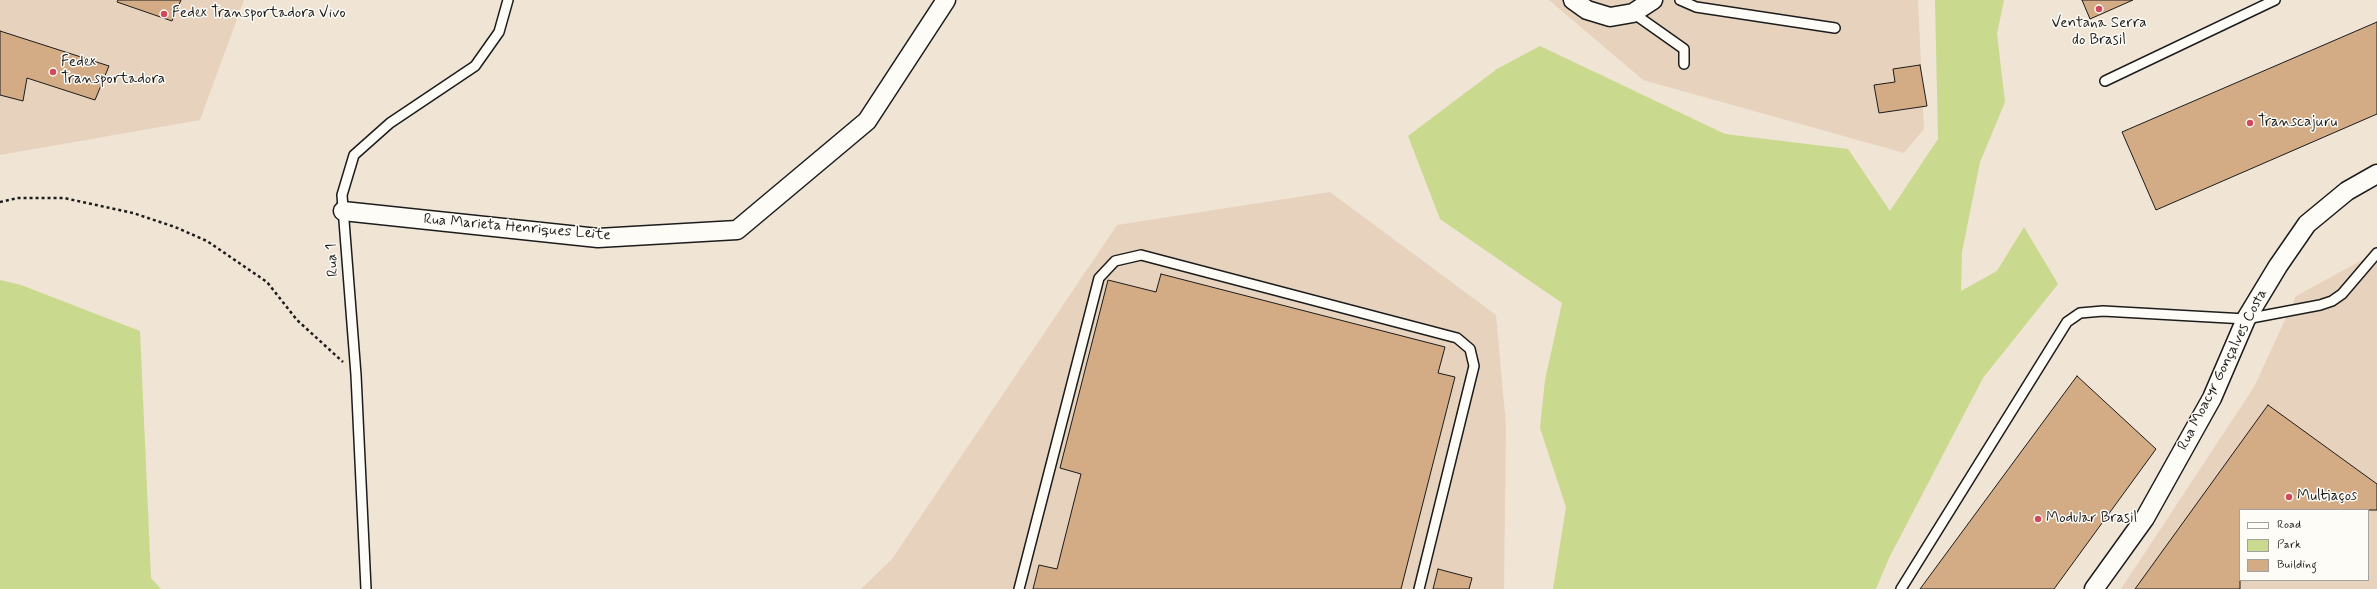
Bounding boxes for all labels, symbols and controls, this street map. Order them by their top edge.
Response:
marker: Ventana Serra do Brasil [2094,4,2104,14]
place label: Fedex Transportadora Vivo [172,5,346,23]
marker: Fedex Transportadora Vivo [159,9,169,19]
place label: Ventana Serra do Brasil [2052,15,2146,50]
place label: Fedex Transportadora [61,54,165,89]
marker: Fedex Transportadora [48,67,58,77]
place label: Transcajuru [2258,114,2337,132]
marker: Transcajuru [2245,118,2255,128]
street label: Rua Marieta Henriques Leite [423,211,611,245]
street label: Rua 1 [323,243,343,277]
street label: Rua Moacyr Gonçalves Costa [2174,286,2272,454]
place label: Multiaços [2297,488,2357,506]
marker: Multiaços [2284,492,2294,502]
legend [2239,509,2369,581]
place label: Modular Brasil [2046,510,2137,528]
marker: Modular Brasil [2033,514,2043,524]
text: Road [2277,517,2301,533]
text: Park [2277,537,2301,553]
text: Building [2277,557,2317,573]

